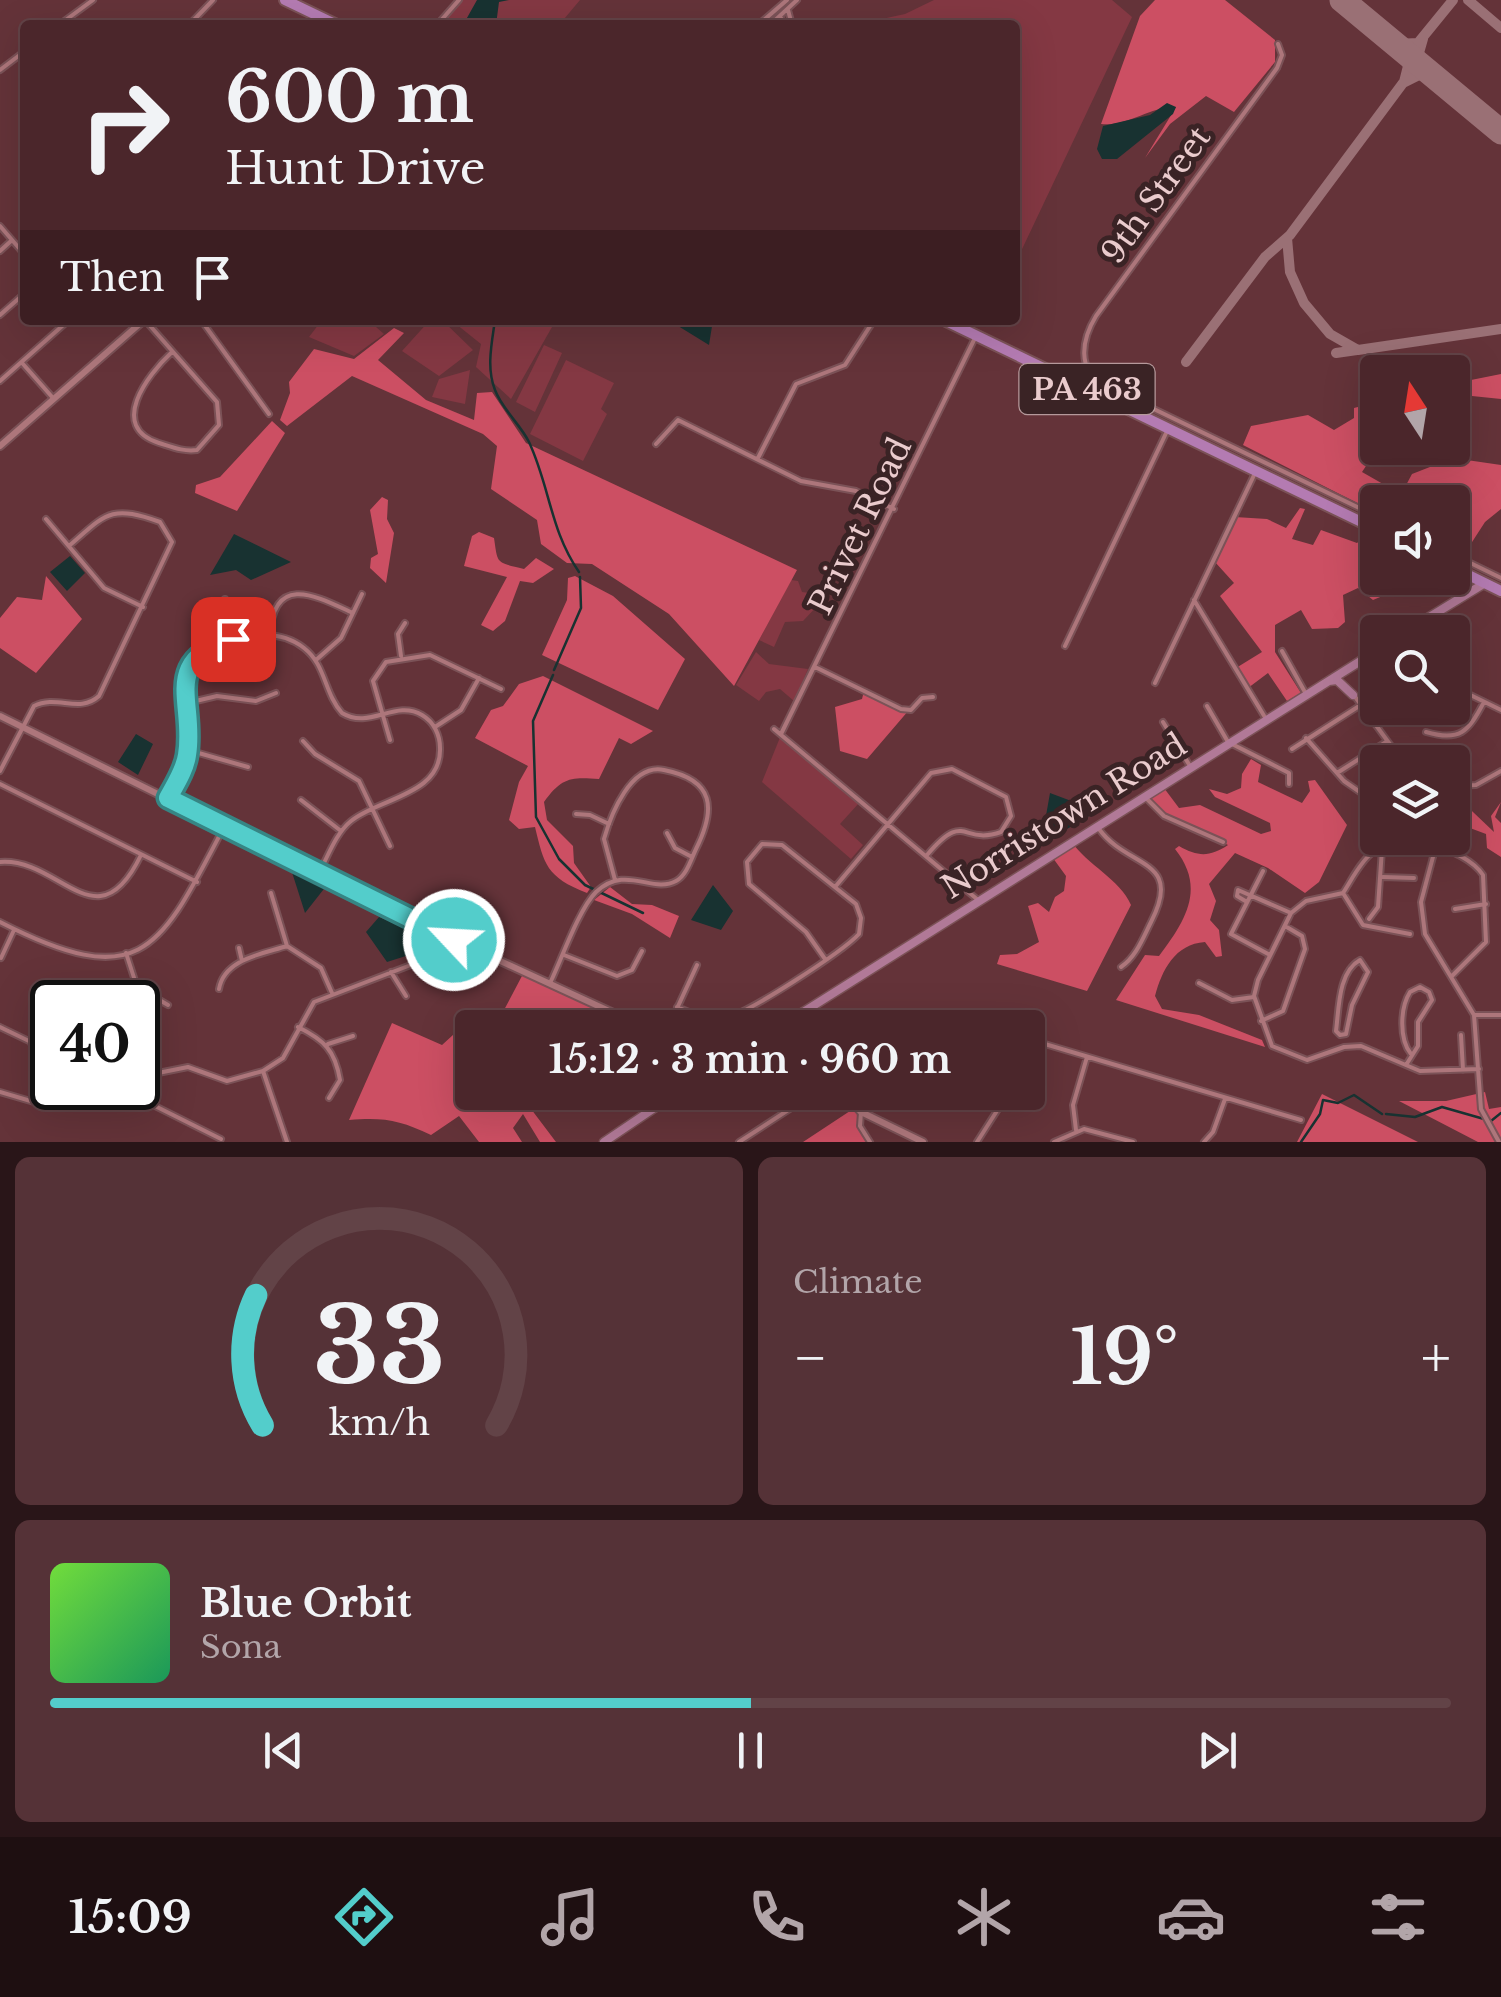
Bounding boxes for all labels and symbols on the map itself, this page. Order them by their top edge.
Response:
street label: 9th Street [1093,118,1219,272]
north arrow [1360,355,1470,465]
road number: PA 463 [1020,364,1154,414]
street label: Privet Road [800,431,920,621]
pin [191,597,276,682]
street label: Norristown Road [934,725,1194,907]
position arrow [402,888,506,992]
speed limit sign: 40 [30,980,160,1110]

